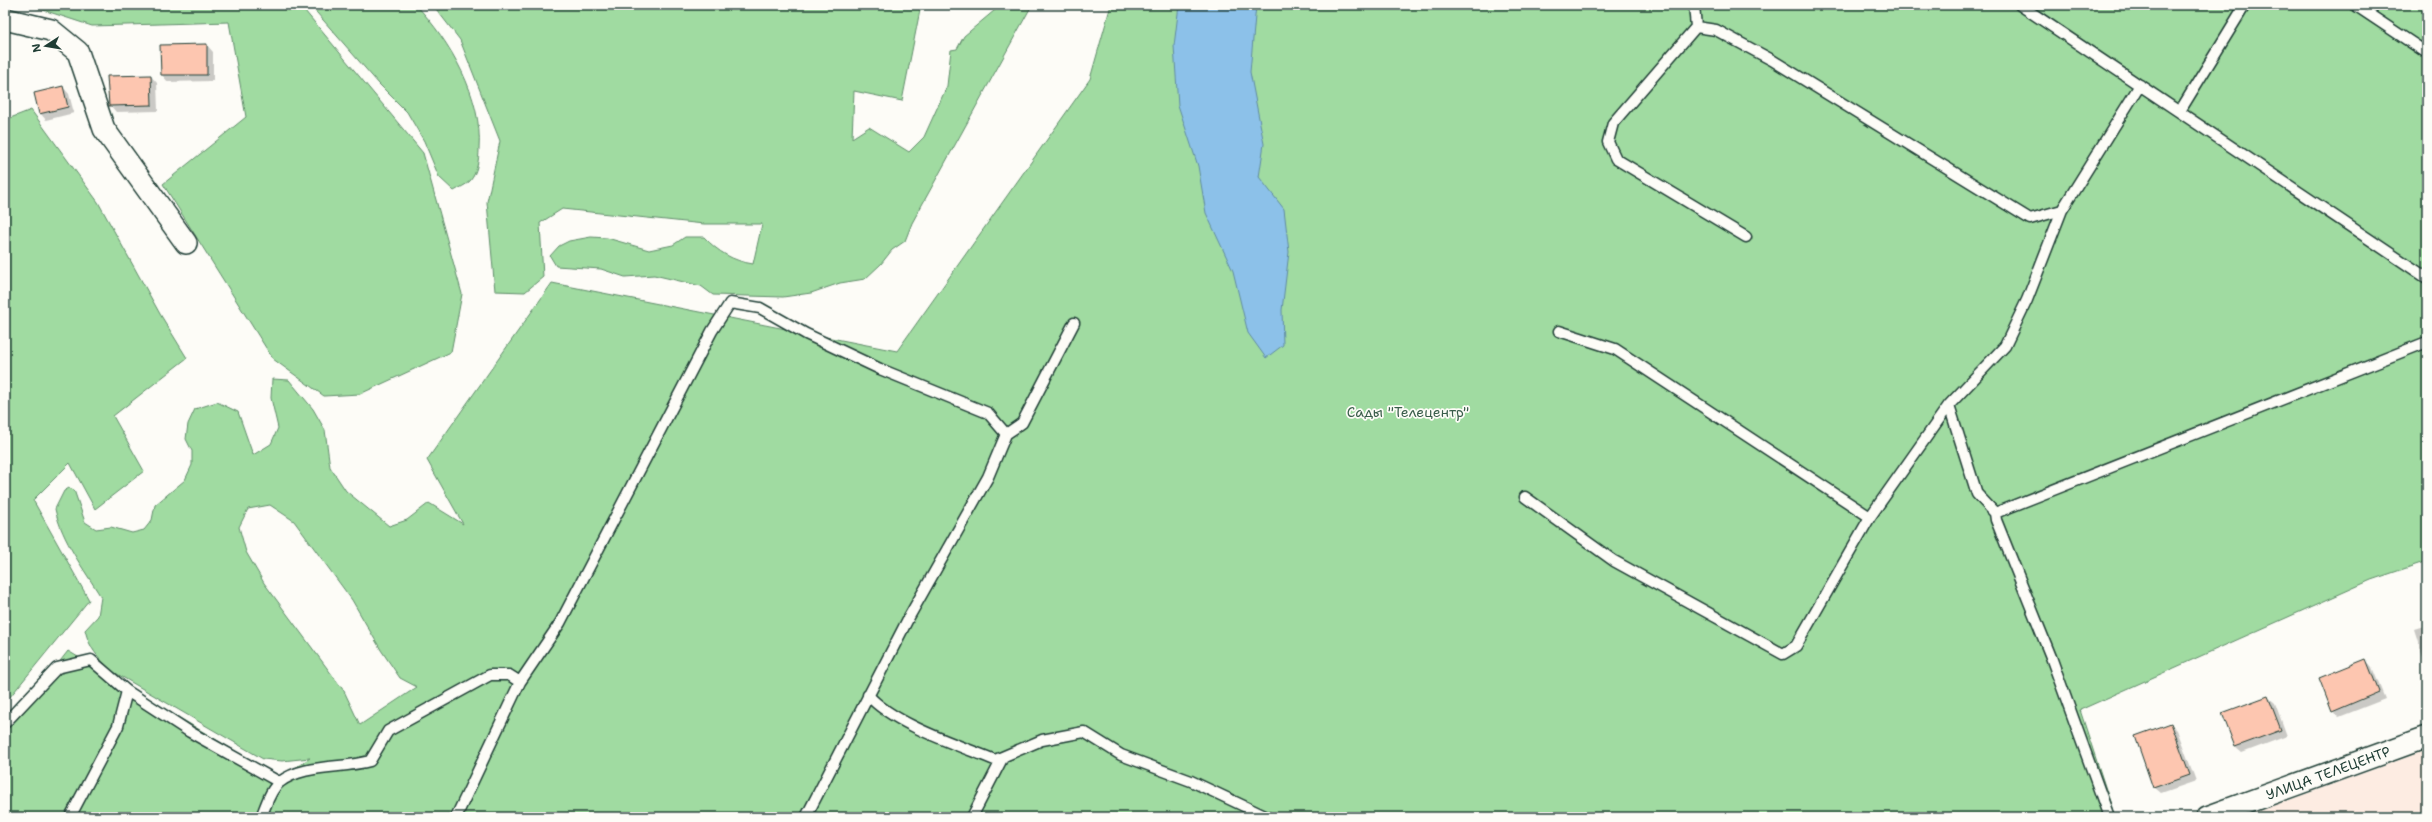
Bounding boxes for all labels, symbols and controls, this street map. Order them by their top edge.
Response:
north arrow [26,26,66,66]
text: N [28,42,45,54]
park label: Сады "Телецентр" [1347,403,1469,421]
street label: УЛИЦА ТЕЛЕЦЕНТР [2264,742,2393,804]

